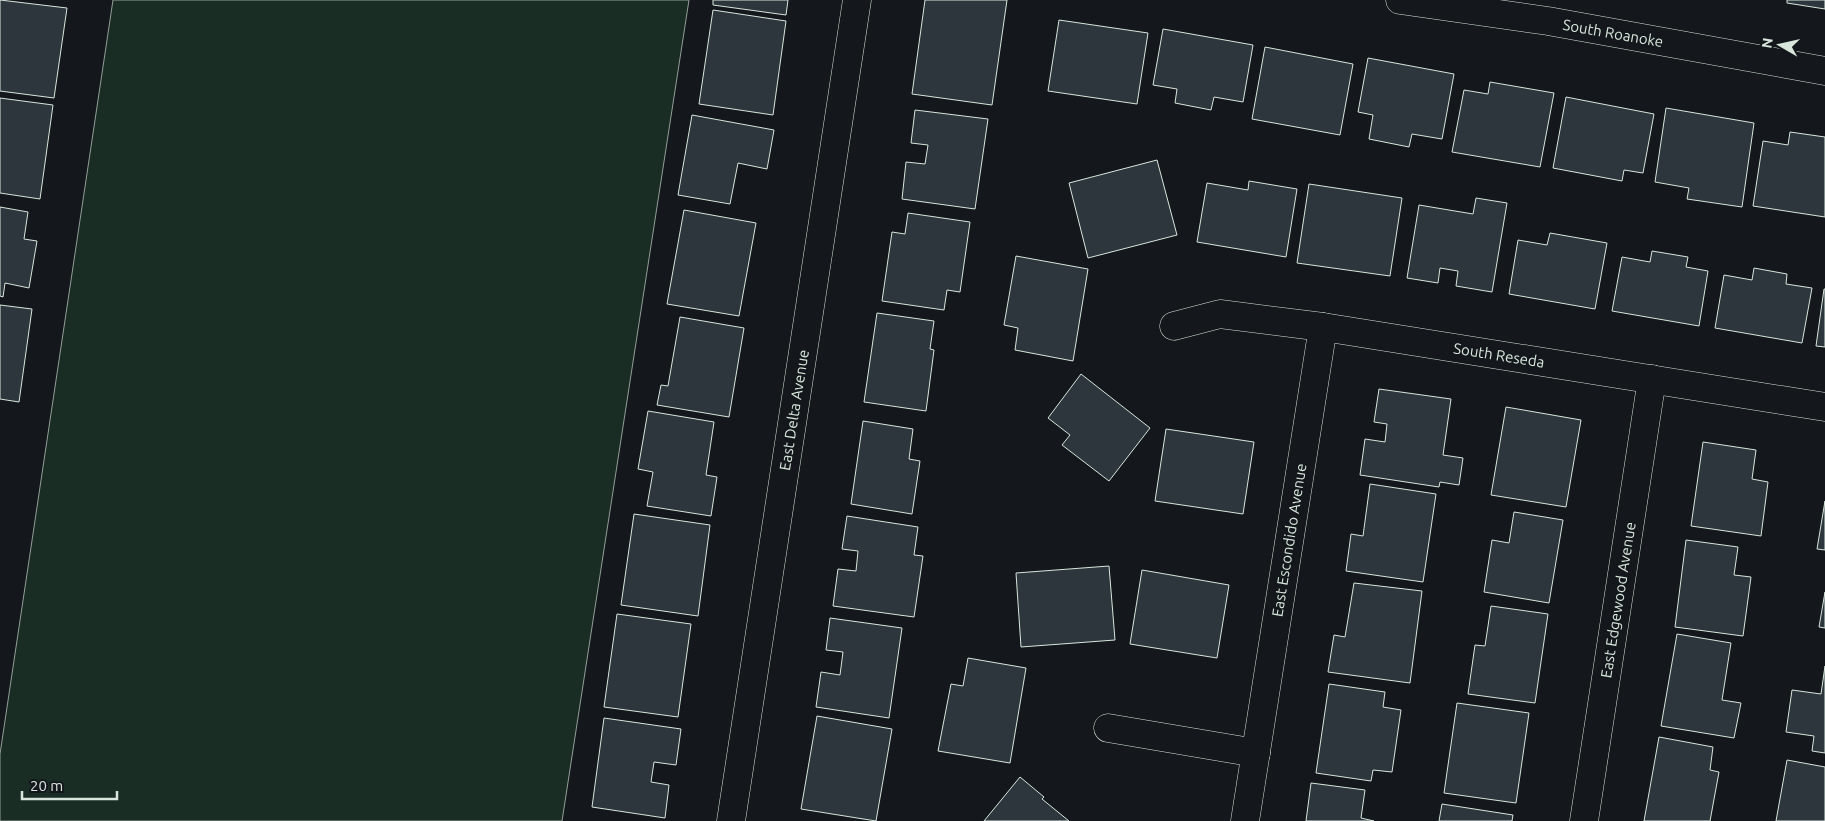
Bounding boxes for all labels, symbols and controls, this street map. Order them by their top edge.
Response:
street label: South Roanoke [1561,16,1665,50]
north arrow [1755,20,1805,70]
text: N [1758,37,1776,49]
street label: South Reseda [1452,339,1546,371]
street label: East Delta Avenue [776,348,812,472]
street label: East Escondido Avenue [1268,462,1310,618]
street label: East Edgewood Avenue [1597,521,1639,679]
scale bar [22,768,118,800]
text: 20 m [30,777,63,794]

